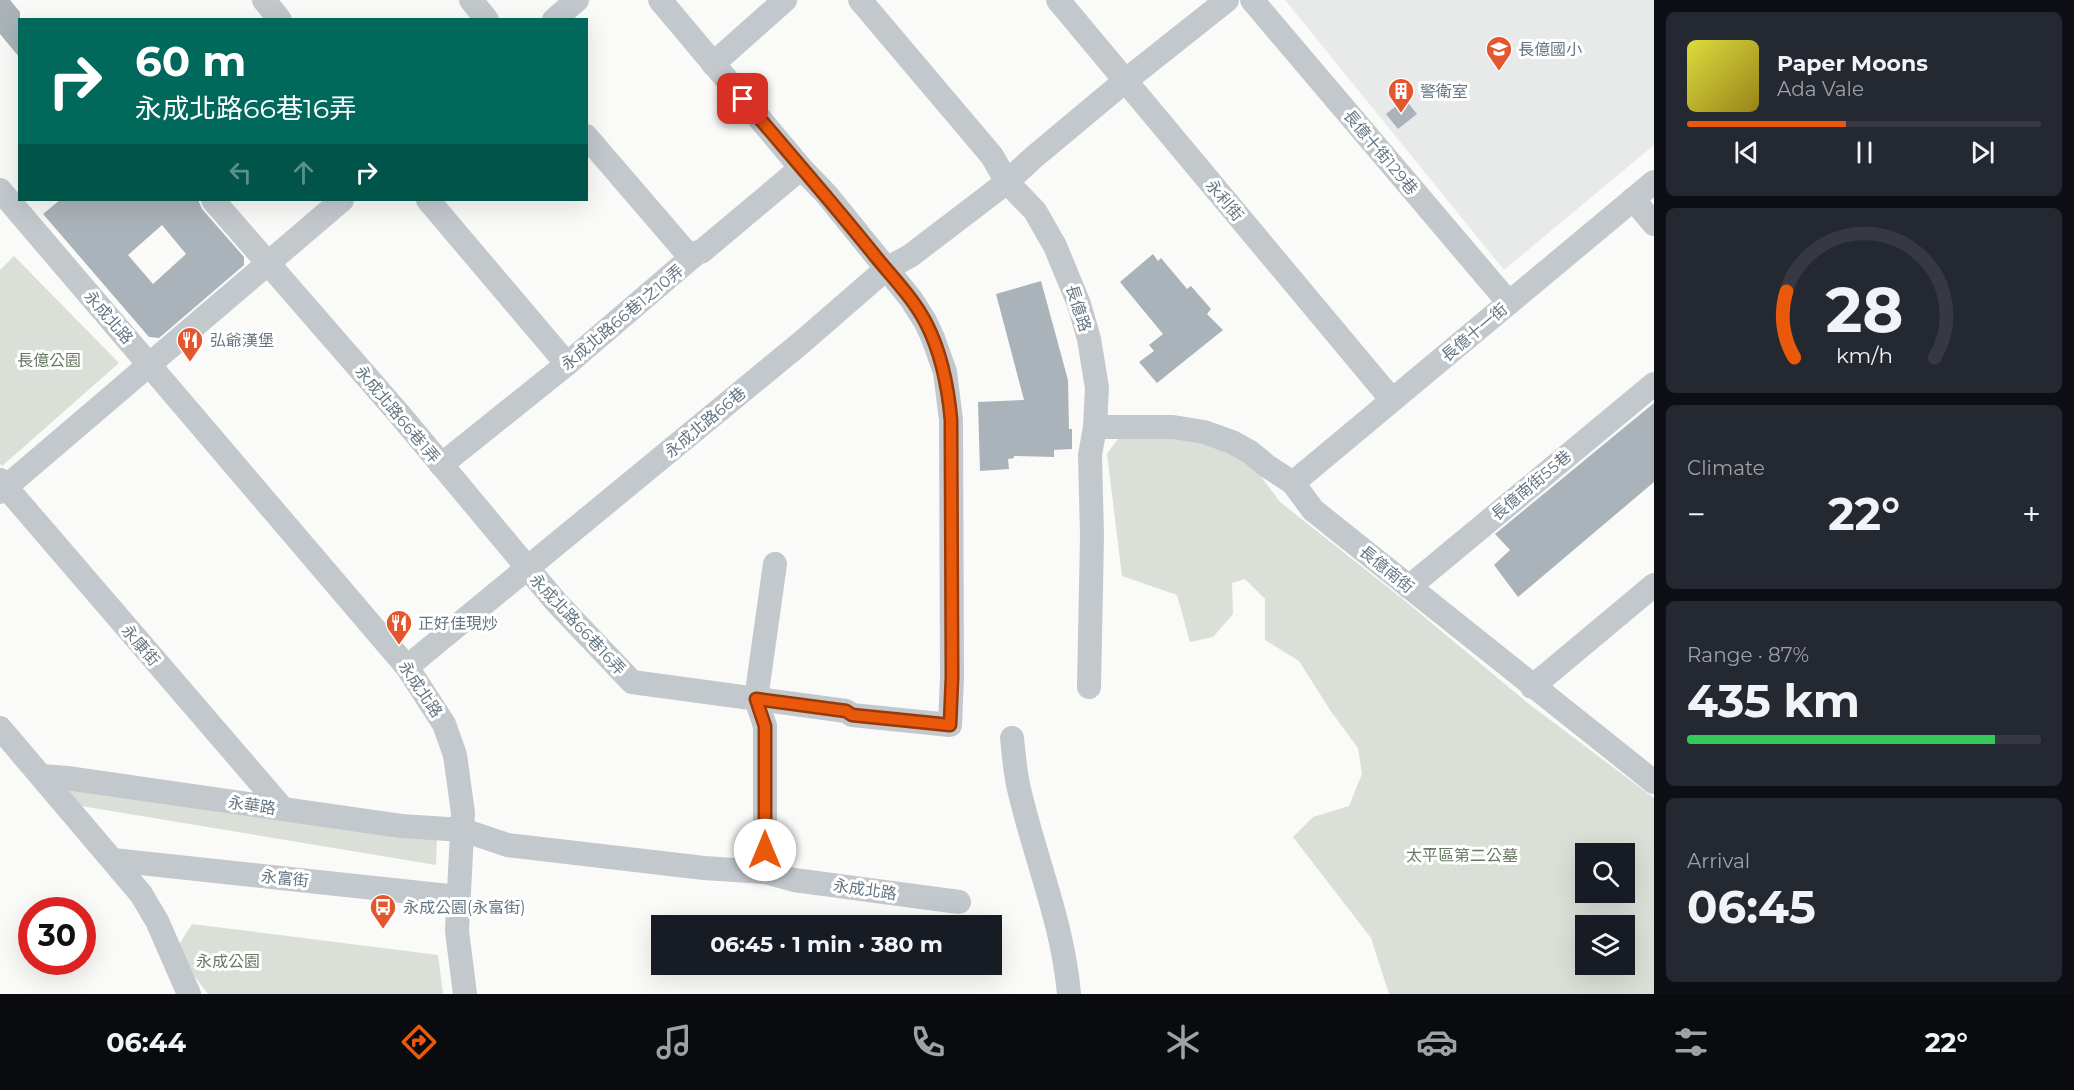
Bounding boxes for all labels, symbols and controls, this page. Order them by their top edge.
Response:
school or university icon: 長億國小 [1484,34,1514,72]
text: 60 m [135,35,246,87]
place label: 長億國小 [1518,40,1582,59]
icon: right [36,42,114,120]
text: Paper Moons [1777,50,1928,77]
pin [717,73,768,124]
building icon: 警衛室 [1386,76,1416,114]
text: Ada Vale [1777,77,1864,101]
icon: arrive [726,82,759,115]
place label: 警衛室 [1420,82,1468,101]
text: 永成北路66巷16弄 [135,92,356,125]
street label: 長億十街129巷 [1340,106,1422,198]
icon: previous [1730,136,1763,169]
icon: pause [1848,136,1881,169]
icon: next [1966,136,1999,169]
icon: left [224,156,257,189]
icon: ahead [287,156,320,189]
icon: right [350,156,383,189]
street label: 永利街 [1202,176,1247,225]
street label: 永成北路66巷1之10弄 [557,261,687,374]
text: 28 [1825,272,1903,348]
street label: 長億路 [1062,282,1095,334]
street label: 永成北路 [80,287,137,348]
street label: 長億十一街 [1438,299,1511,365]
restaurant icon: 弘爺漢堡 [175,325,205,363]
place label: 弘爺漢堡 [210,331,274,350]
text: km/h [1835,342,1893,368]
park label: 長億公園 [17,351,81,370]
street label: 永成北路66巷1弄 [351,362,444,467]
street label: 永成北路66巷 [661,383,750,462]
street label: 長億南街55巷 [1488,447,1575,524]
text: Climate [1687,456,1765,480]
text: 22° [1828,486,1900,541]
text: − [1687,494,1706,534]
text: + [2022,494,2041,534]
street label: 長億南街 [1356,542,1418,597]
street label: 永成北路66巷16弄 [526,570,629,679]
restaurant icon: 正好佳現炒 [384,608,414,646]
place label: 正好佳現炒 [418,614,498,633]
street label: 永康街 [118,621,164,670]
text: Range · 87% [1687,643,1809,667]
street label: 永成北路 [395,657,446,721]
text: 435 km [1687,673,1860,728]
street label: 永華路 [227,793,277,818]
position arrow [733,818,797,882]
map controls [1575,843,1635,975]
button: search [1575,843,1635,903]
park label: 太平區第二公墓 [1406,846,1518,865]
text: Arrival [1687,849,1750,873]
street label: 永富街 [260,867,310,890]
street label: 永成北路 [832,876,898,903]
text: 06:45 [1687,879,1816,934]
bus stop icon: 永成公園(永富街) [368,892,398,930]
speed limit sign: 30 [18,897,96,975]
place label: 永成公園(永富街) [403,898,526,917]
button: layers [1575,915,1635,975]
text: 06:45 · 1 min · 380 m [710,931,943,958]
park label: 永成公園 [196,952,260,971]
icon: directions [398,1021,440,1063]
icon: music [653,1021,695,1063]
icon: phone [907,1021,949,1063]
icon: climate [1162,1021,1204,1063]
icon: car [1416,1021,1458,1063]
icon: filters [1670,1021,1712,1063]
text: 06:44 [106,1026,186,1059]
text: 22° [1925,1026,1968,1059]

